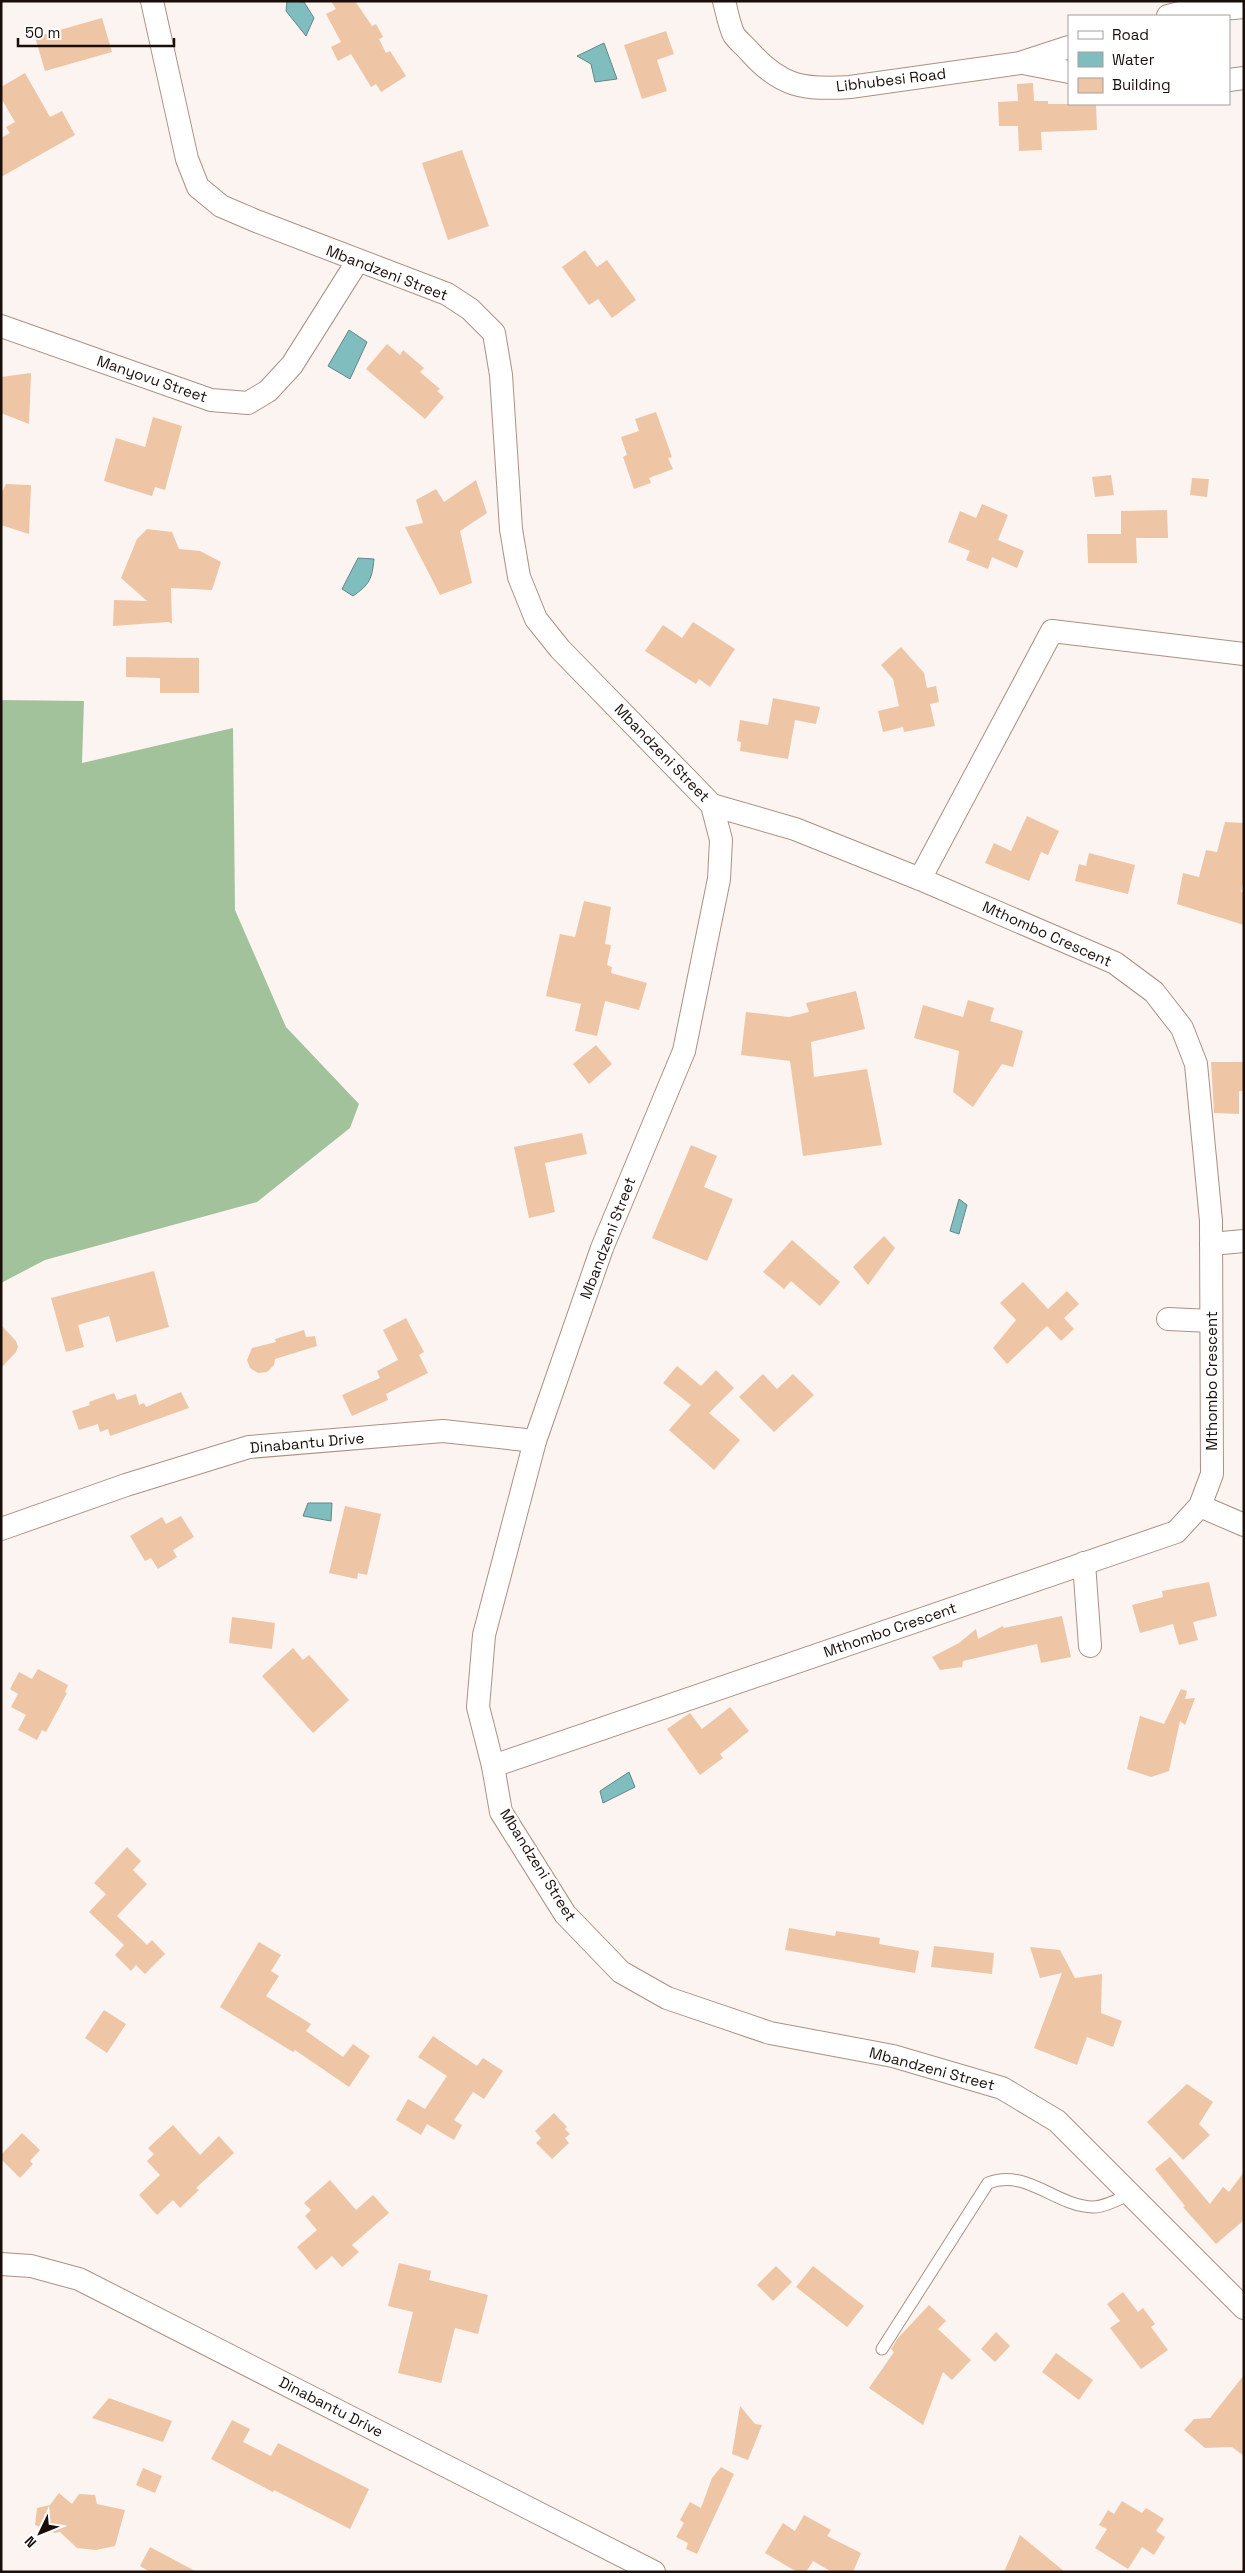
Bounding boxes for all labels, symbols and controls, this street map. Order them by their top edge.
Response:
scale bar [18,15,174,47]
legend [1068,15,1230,105]
text: 50 m [25,23,60,42]
text: Road [1112,25,1149,44]
text: Water [1112,50,1155,69]
street label: Libhubesi Road [835,63,947,96]
text: Building [1112,75,1171,94]
street label: Mbandzeni Street [324,241,451,305]
street label: Manyovu Street [94,351,210,406]
street label: Mbandzeni Street [611,700,714,806]
street label: Mthombo Crescent [980,896,1115,971]
street label: Mbandzeni Street [576,1174,640,1301]
street label: Mthombo Crescent [1202,1311,1221,1451]
street label: Dinabantu Drive [249,1428,365,1457]
street label: Mthombo Crescent [821,1598,959,1661]
street label: Mbandzeni Street [496,1805,581,1925]
street label: Mbandzeni Street [867,2043,997,2094]
street label: Dinabantu Drive [276,2372,387,2441]
north arrow [15,2508,65,2558]
text: N [21,2532,40,2551]

